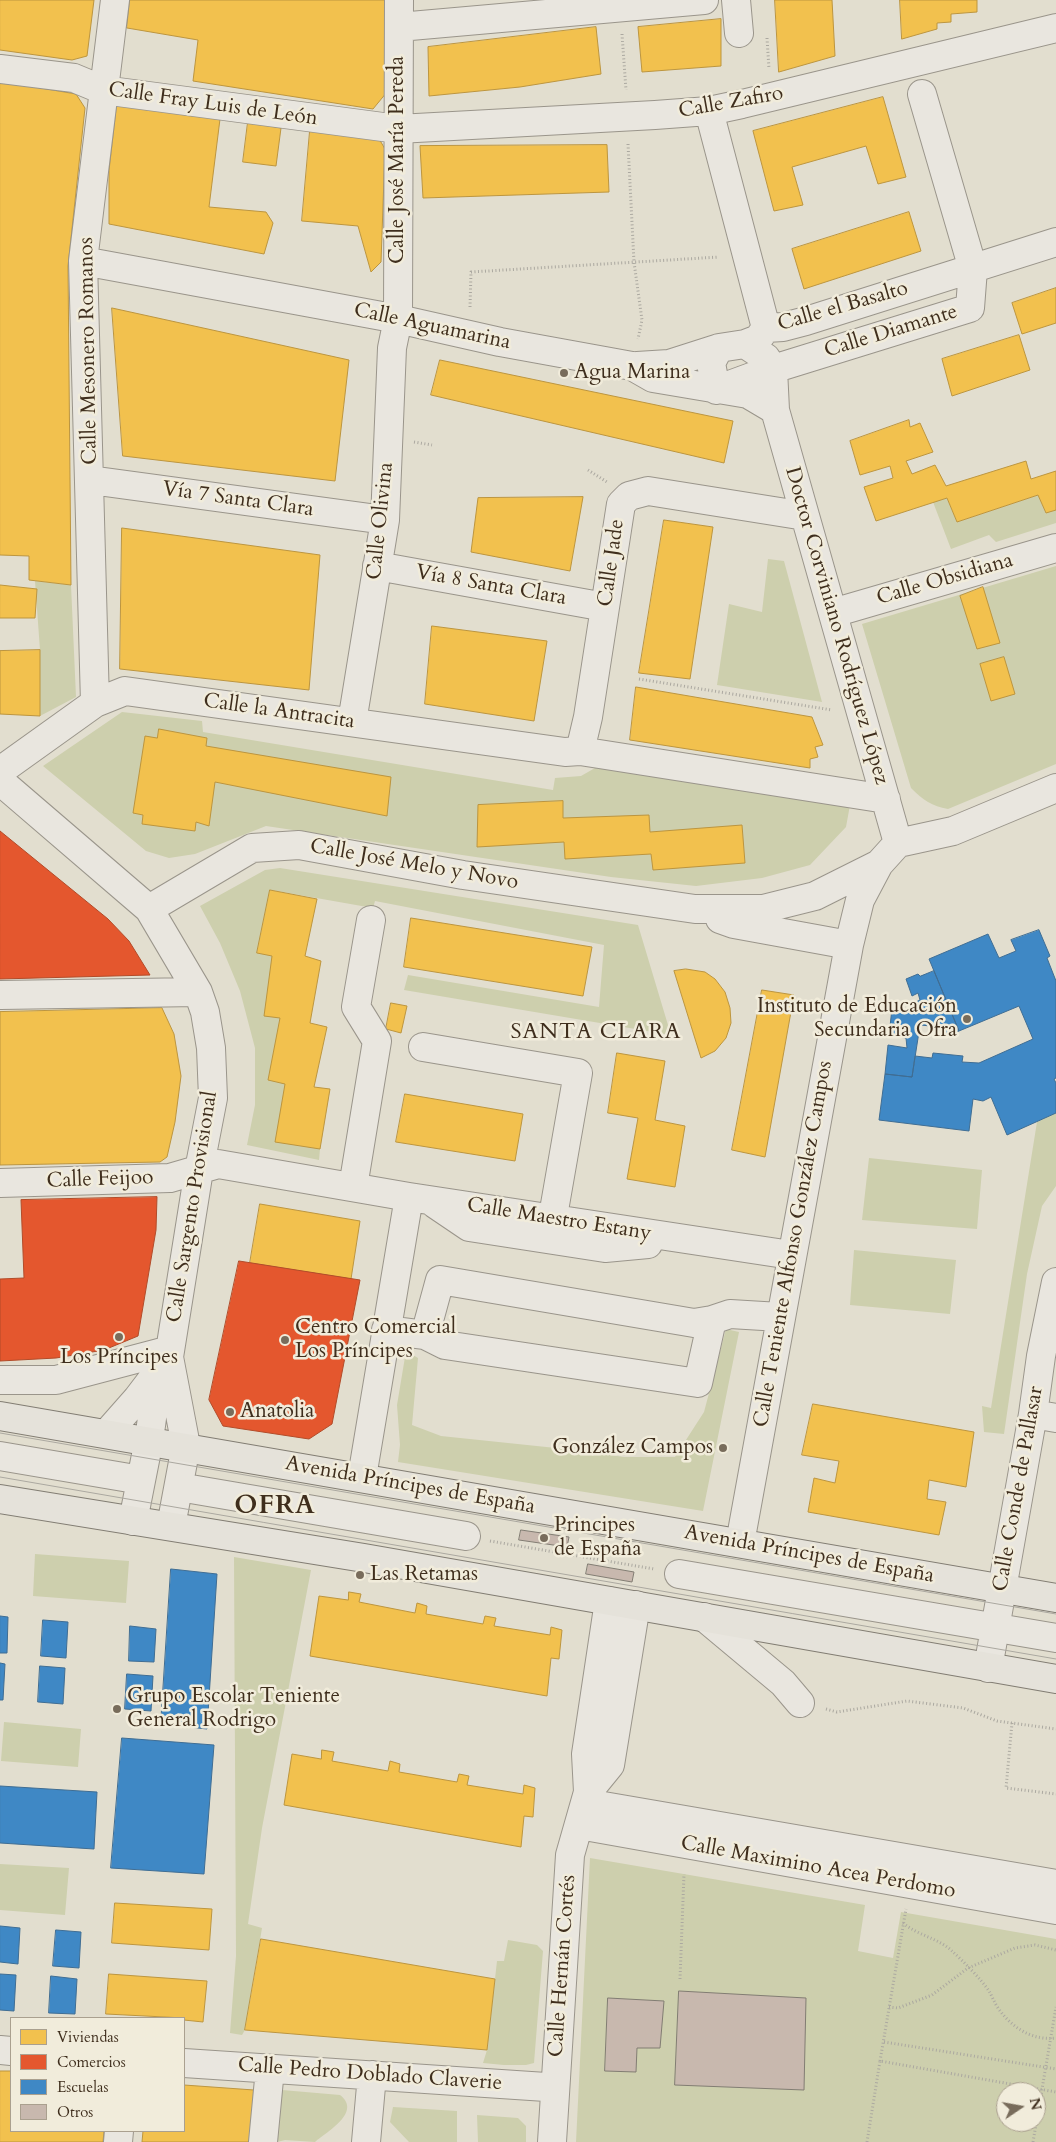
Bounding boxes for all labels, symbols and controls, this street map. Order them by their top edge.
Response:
street label: Calle José María Pereda [385,56,411,264]
street label: Calle Fray Luis de León [107,78,319,132]
street label: Calle Zafiro [677,81,785,125]
street label: Calle Mesonero Romanos [74,237,104,465]
street label: Calle el Basalto [775,276,911,338]
street label: Calle Aguamarina [351,298,513,356]
street label: Calle Diamante [821,300,961,364]
place label: Agua Marina [574,360,690,386]
marker: Agua Marina [558,367,570,379]
street label: Calle Olivina [362,461,400,581]
street label: Doctor Corviniano Rodríguez López [778,464,894,788]
street label: Vía 7 Santa Clara [161,477,315,523]
street label: Calle Jade [593,518,631,608]
street label: Calle Obsidiana [874,549,1016,611]
street label: Vía 8 Santa Clara [414,560,568,612]
street label: Calle la Antracita [202,689,356,735]
street label: Calle José Melo y Novo [308,834,520,896]
place label: Instituto de Educación Secundaria Ofra [757,994,957,1044]
marker: Instituto de Educación Secundaria Ofra [961,1013,973,1025]
district label: SANTA CLARA [509,1020,683,1046]
street label: Calle Teniente Alfonso González Campos [749,1059,839,1429]
street label: Calle Sargento Provisional [162,1090,224,1324]
street label: Calle Feijoo [46,1166,154,1194]
street label: Calle Maestro Estany [465,1193,653,1247]
place label: Centro Comercial Los Príncipes [295,1315,456,1365]
marker: Los Príncipes [113,1331,125,1343]
marker: Centro Comercial Los Príncipes [279,1334,291,1346]
place label: Los Príncipes [60,1345,178,1371]
street label: Calle Conde de Pallasar [989,1384,1049,1594]
place label: Anatolia [240,1399,314,1425]
marker: Anatolia [224,1406,236,1418]
place label: González Campos [552,1435,713,1461]
marker: González Campos [717,1442,729,1454]
street label: Avenida Príncipes de España [283,1452,537,1520]
district label: OFRA [234,1491,316,1523]
place label: Principes de España [554,1513,642,1563]
street label: Avenida Príncipes de España [682,1521,936,1589]
marker: Principes de España [538,1532,550,1544]
place label: Las Retamas [370,1562,478,1588]
marker: Las Retamas [354,1569,366,1581]
place label: Grupo Escolar Teniente General Rodrigo [127,1684,340,1734]
marker: Grupo Escolar Teniente General Rodrigo [111,1703,123,1715]
street label: Calle Maximino Acea Perdomo [679,1831,957,1905]
street label: Calle Hernán Cortés [544,1874,582,2058]
legend [10,2017,185,2132]
text: Viviendas [57,2027,119,2047]
text: Comercios [57,2052,126,2072]
street label: Calle Pedro Doblado Claverie [237,2053,503,2097]
text: Escuelas [57,2077,108,2097]
north arrow [996,2082,1046,2132]
text: N [1025,2096,1046,2112]
text: Otros [57,2102,93,2122]

